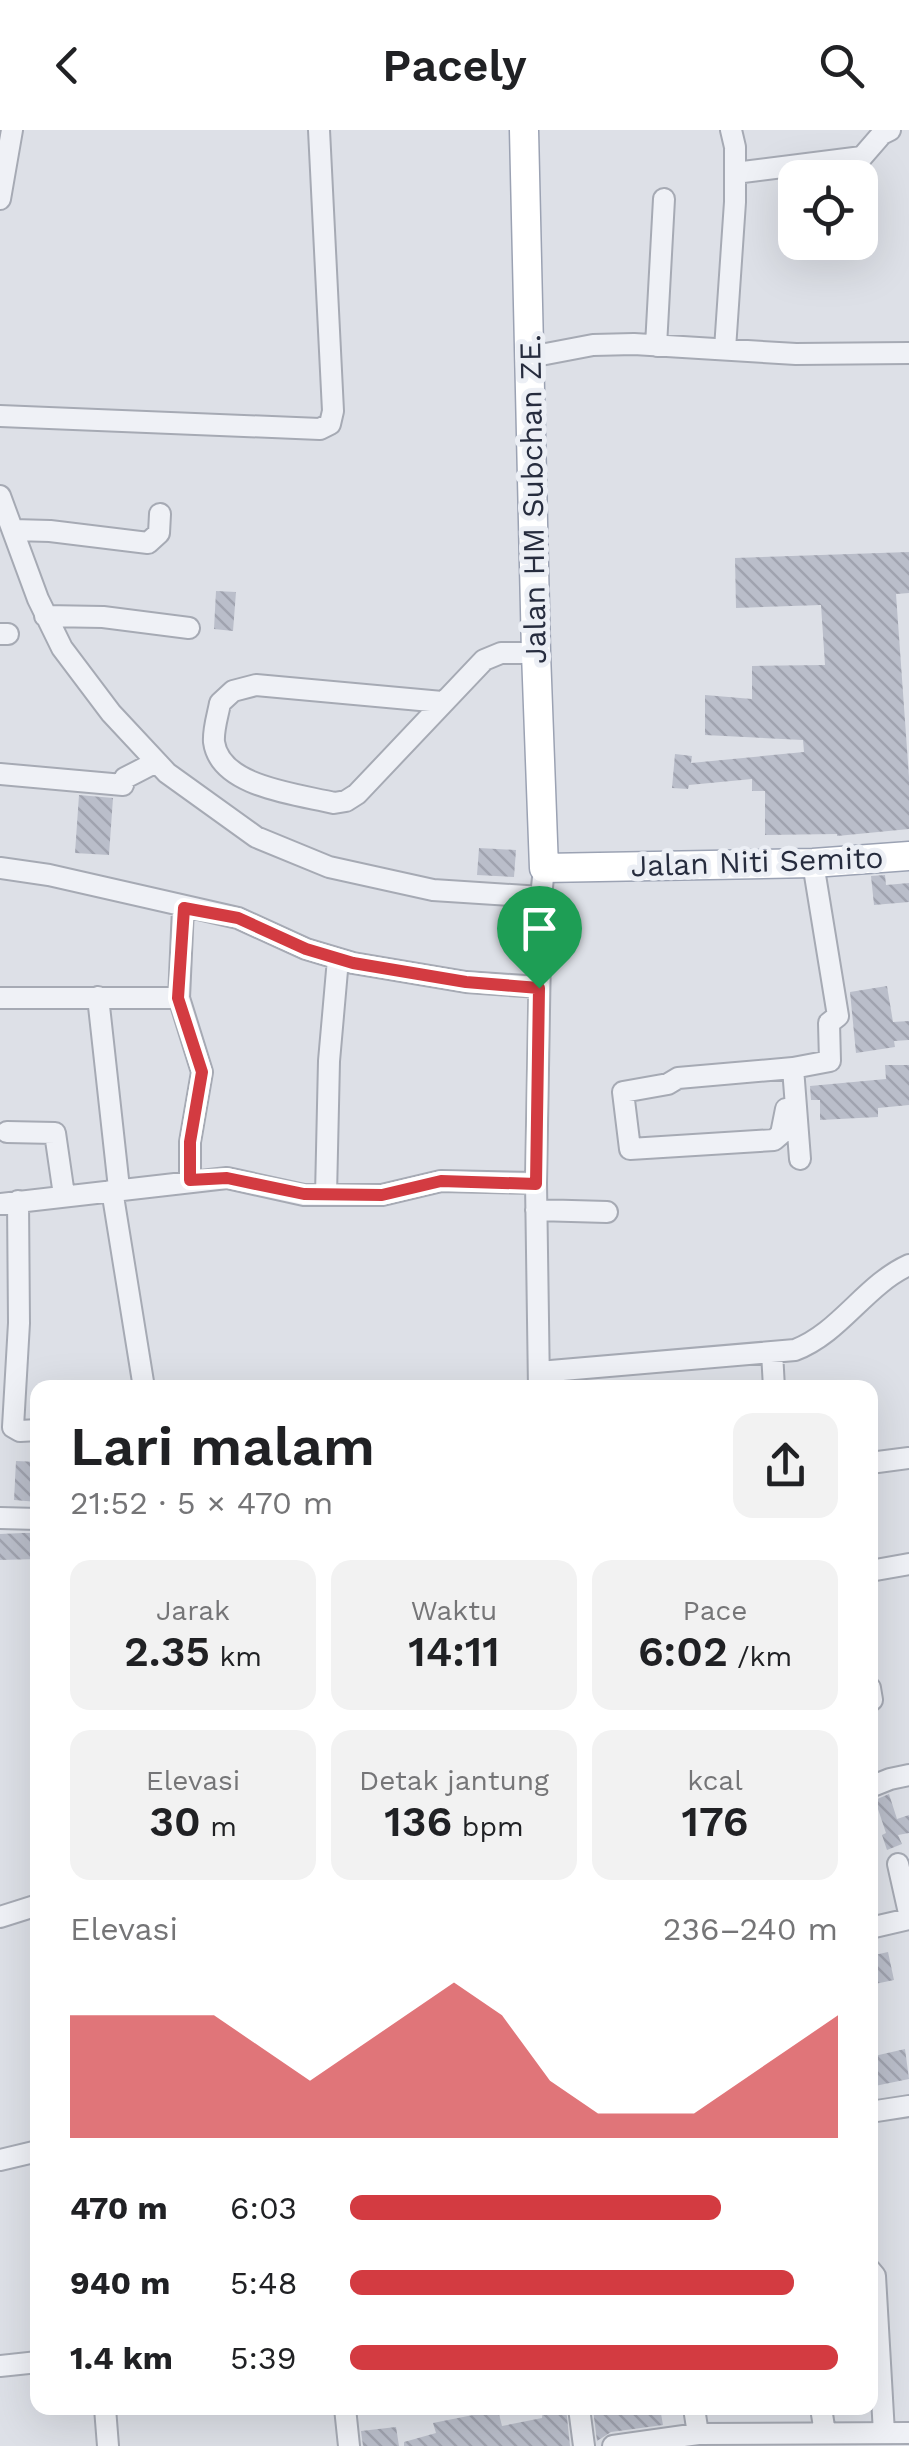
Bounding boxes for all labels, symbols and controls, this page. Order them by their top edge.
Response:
icon: back [40,38,95,93]
icon: search [814,38,869,93]
text: Pacely [382,39,527,92]
map controls [778,160,878,260]
button: locate [778,160,878,260]
street label: Jalan HM Subchan ZE. [512,334,553,664]
street label: Jalan Niti Semito [630,840,884,883]
pin [497,886,582,989]
icon: arrive [512,901,567,956]
button: share [733,1413,838,1518]
text: Lari malam [70,1414,375,1478]
text: 21:52 · 5 × 470 m [70,1484,333,1522]
text: Jarak [156,1594,230,1627]
text: Waktu [411,1594,497,1627]
text: Pace [683,1594,747,1627]
text: 2.35 [124,1627,210,1676]
text: 14:11 [408,1627,500,1676]
text: 6:02 [638,1627,728,1676]
text: km [210,1640,262,1673]
text: /km [728,1640,792,1673]
text: Elevasi [146,1764,240,1797]
text: Detak jantung [359,1764,549,1797]
text: kcal [687,1764,743,1797]
text: 30 [149,1797,201,1846]
text: 136 [384,1797,452,1846]
text: 176 [681,1797,749,1846]
text: m [201,1810,237,1843]
text: bpm [452,1810,524,1843]
text: Elevasi [70,1910,178,1948]
text: 236–240 m [663,1910,838,1948]
text: 470 m [70,2189,168,2227]
text: 6:03 [230,2189,297,2227]
text: 940 m [70,2264,170,2302]
text: 5:48 [230,2264,297,2302]
text: 1.4 km [70,2339,173,2377]
text: 5:39 [230,2339,297,2377]

